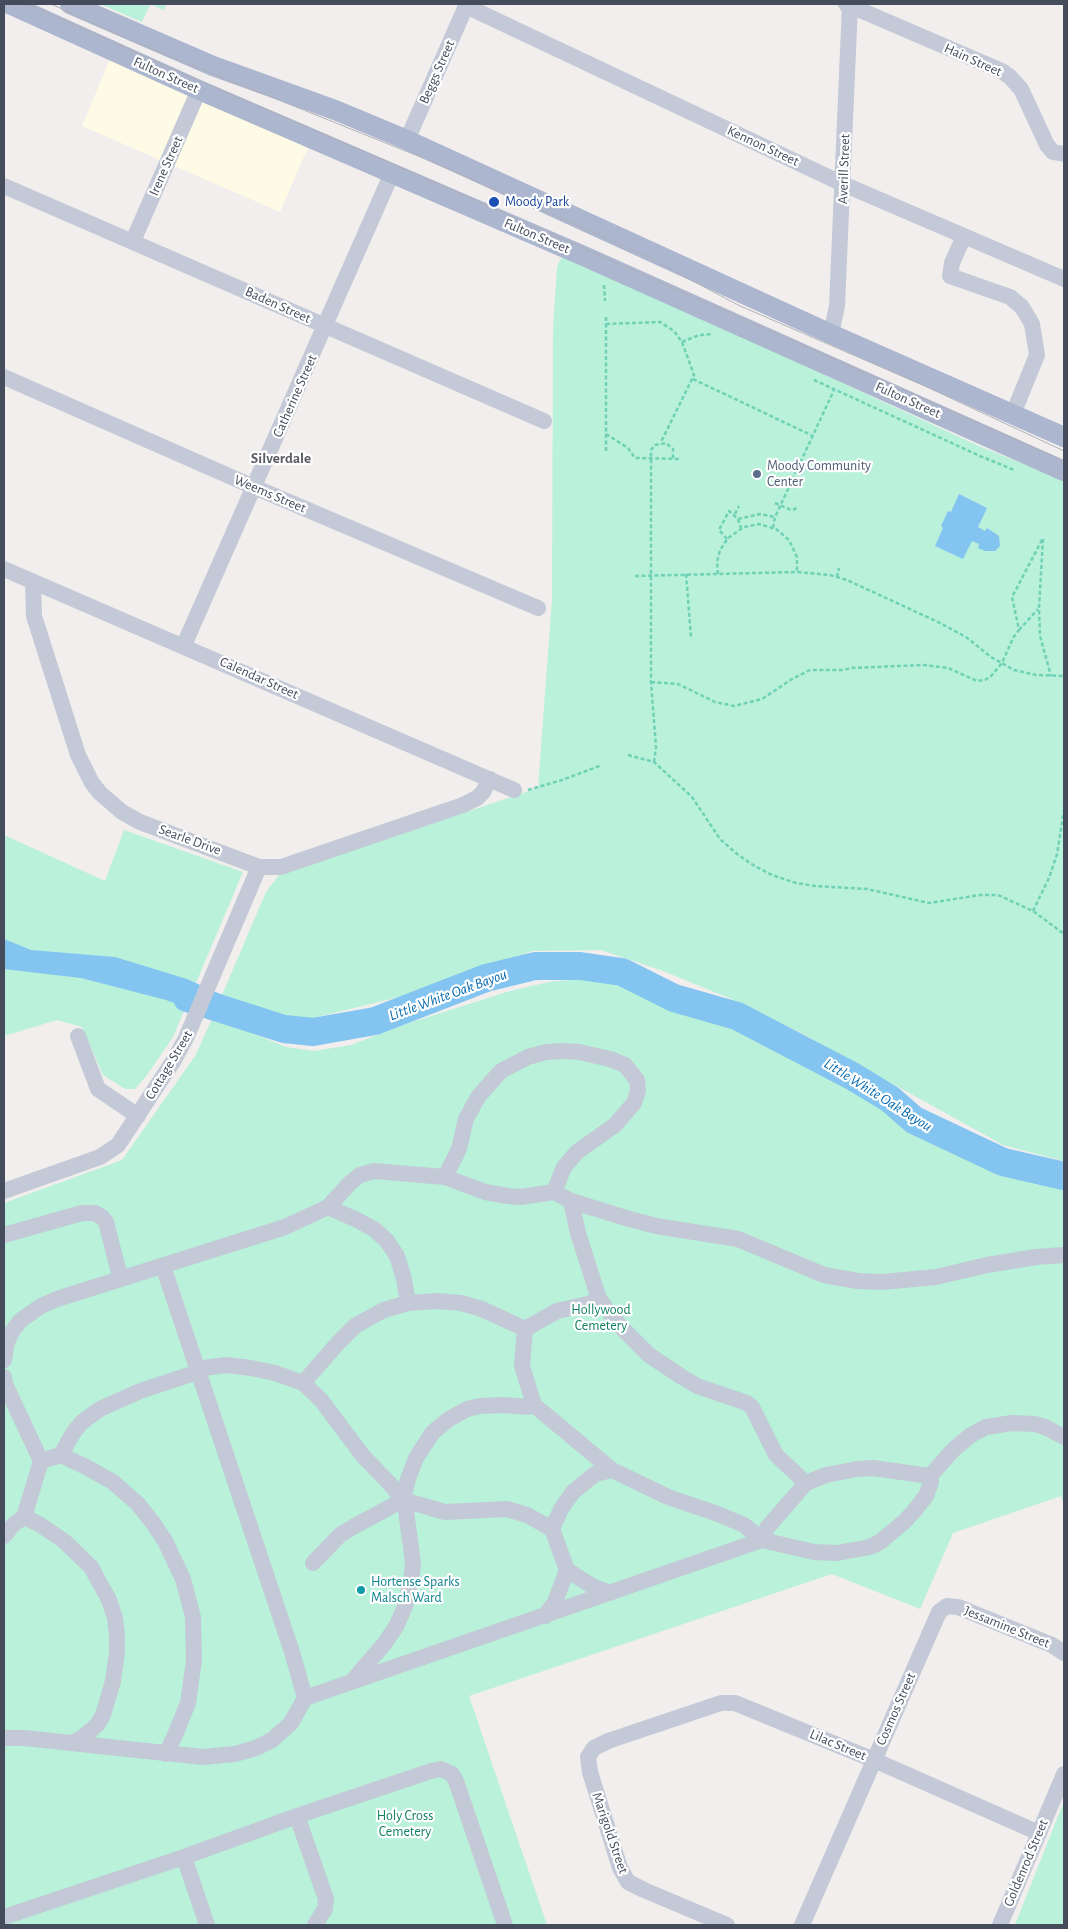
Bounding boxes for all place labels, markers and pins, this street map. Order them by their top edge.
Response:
place label: Moody Park [505,194,569,210]
marker: Moody Park [487,195,501,209]
place label: Moody Community Center [767,458,871,491]
marker: Moody Community Center [751,468,763,480]
place label: Hortense Sparks Malsch Ward [371,1574,460,1606]
marker: Hortense Sparks Malsch Ward [355,1584,367,1596]

